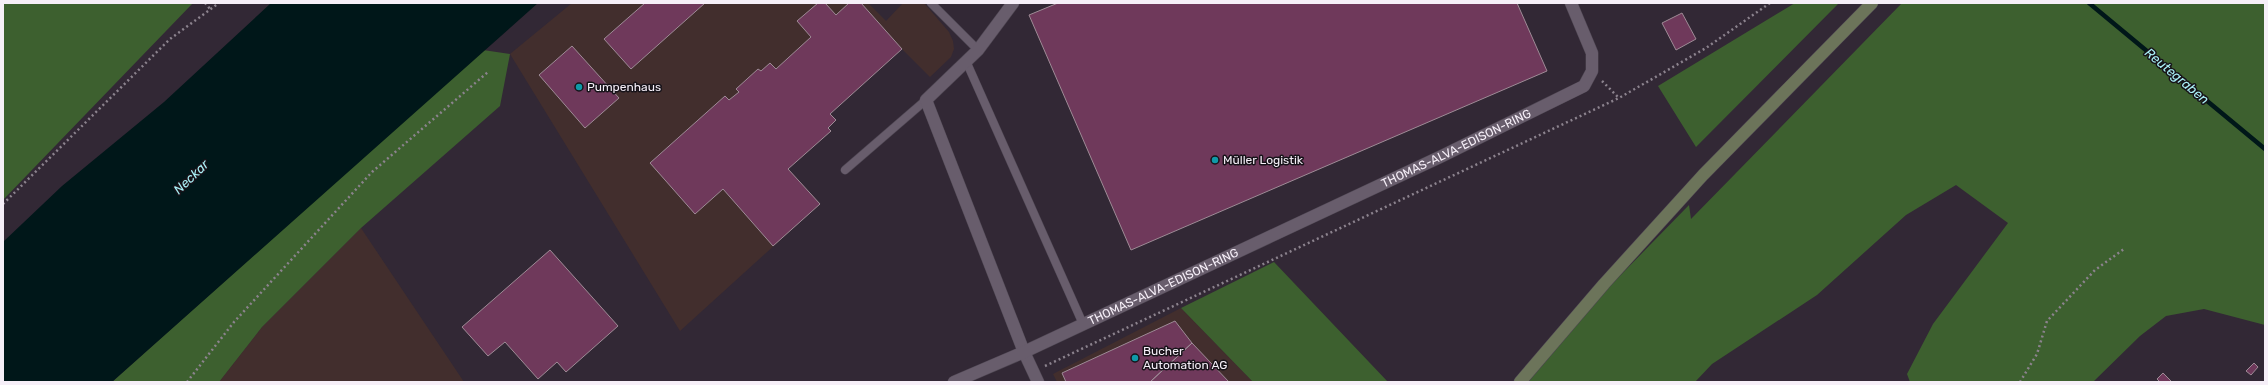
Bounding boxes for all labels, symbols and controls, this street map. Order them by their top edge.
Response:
water label: Reutegraben [2141,45,2212,108]
place label: Pumpenhaus [587,80,661,94]
marker: Pumpenhaus [574,82,584,92]
street label: THOMAS-ALVA-EDISON-RING [1379,106,1533,190]
place label: Müller Logistik [1223,153,1304,167]
marker: Müller Logistik [1210,155,1220,165]
water label: Neckar [170,156,212,197]
street label: THOMAS-ALVA-EDISON-RING [1086,245,1241,328]
place label: Bucher Automation AG [1143,344,1227,372]
marker: Bucher Automation AG [1130,353,1140,363]

